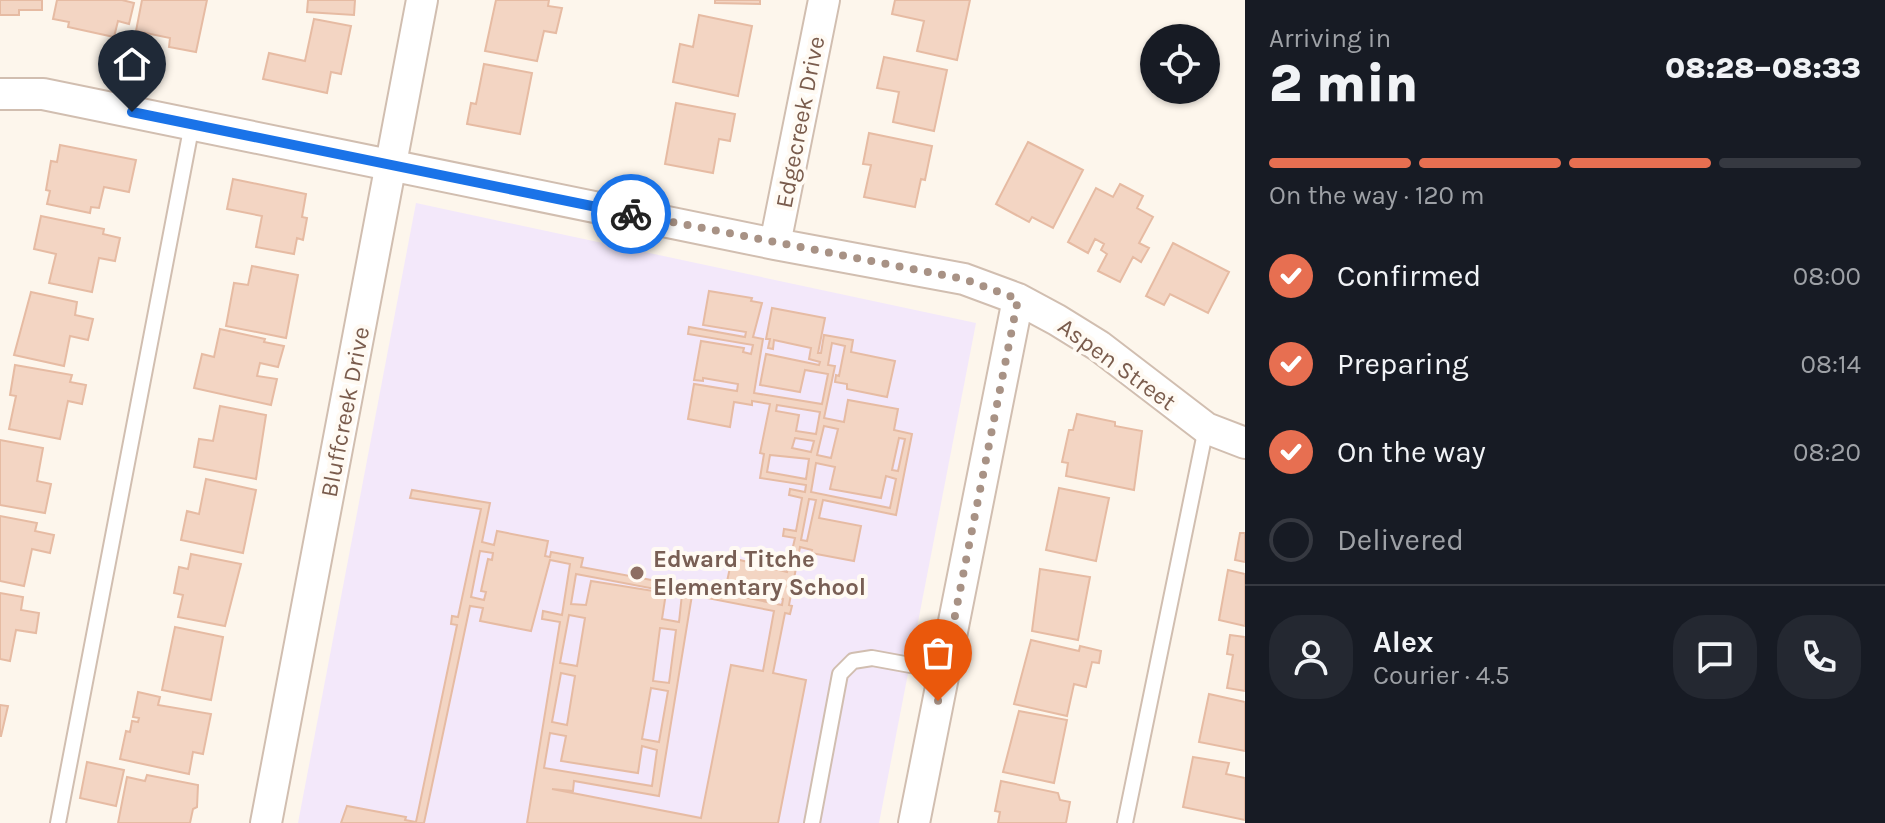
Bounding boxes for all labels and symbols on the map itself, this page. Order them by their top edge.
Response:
pin [98,30,166,112]
street label: Edgecreek Drive [770,34,830,210]
courier [591,174,671,254]
street label: Aspen Street [1053,312,1181,416]
street label: Bluffcreek Drive [315,324,375,500]
place label: Edward Titche Elementary School [653,545,866,601]
marker: Edward Titche Elementary School [628,564,646,582]
pin [904,619,972,701]

